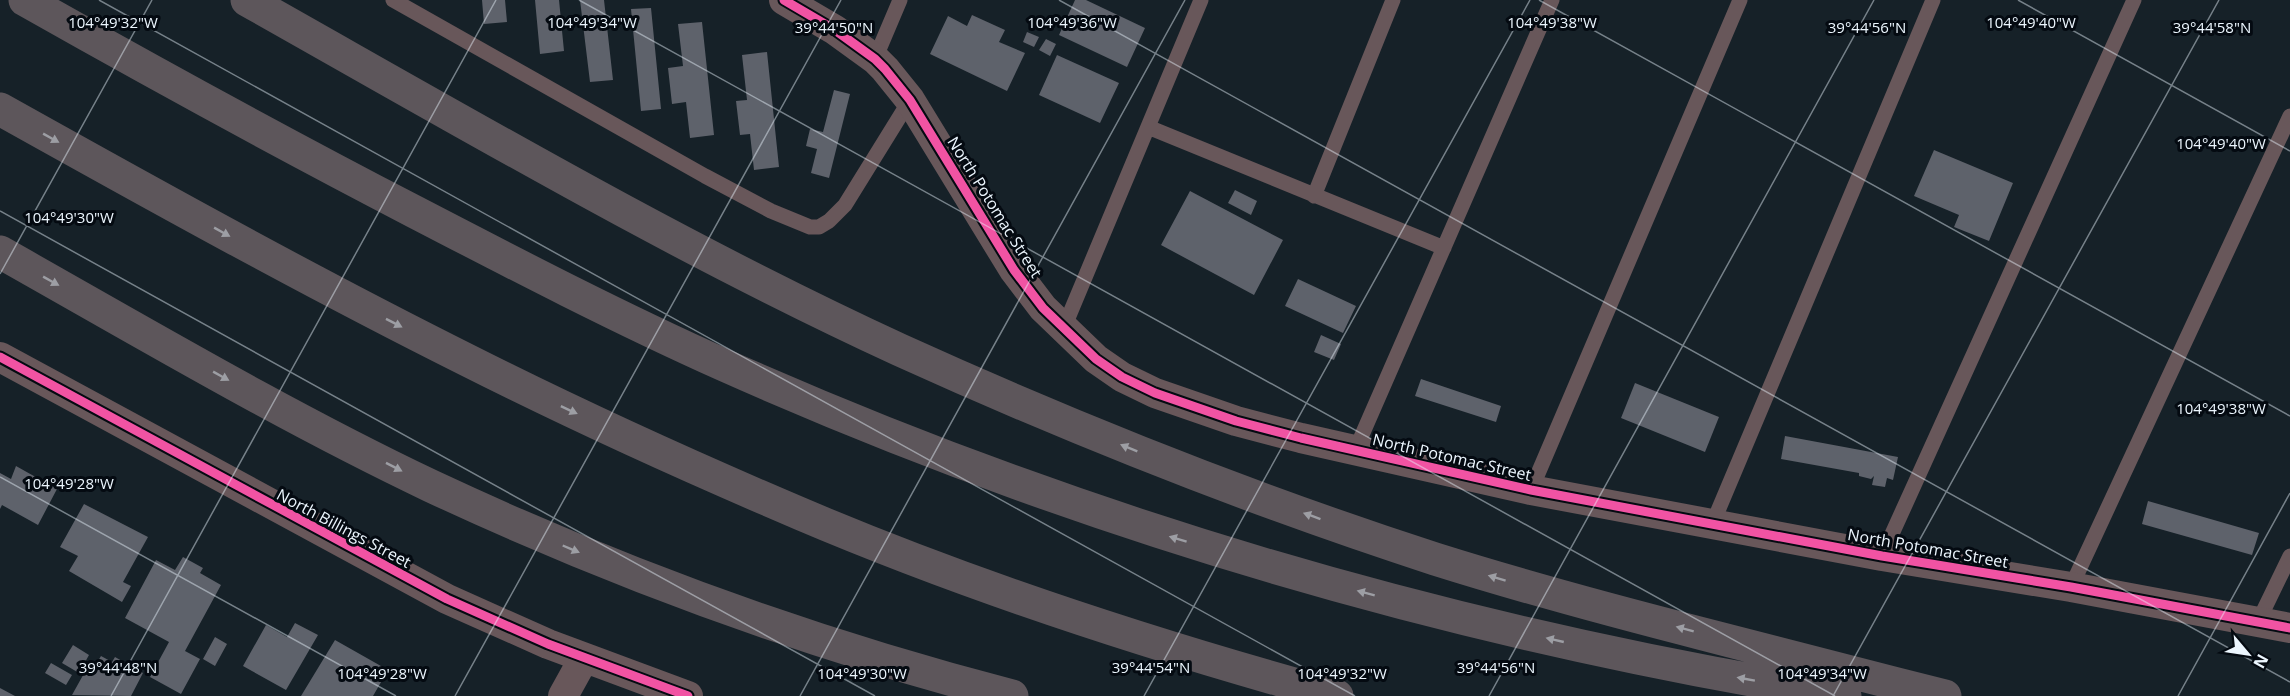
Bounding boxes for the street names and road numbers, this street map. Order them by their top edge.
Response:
street label: North Potomac Street [943,132,1048,282]
street label: North Potomac Street [1370,428,1534,486]
street label: North Billings Street [273,483,415,573]
street label: North Potomac Street [1846,523,2010,573]

